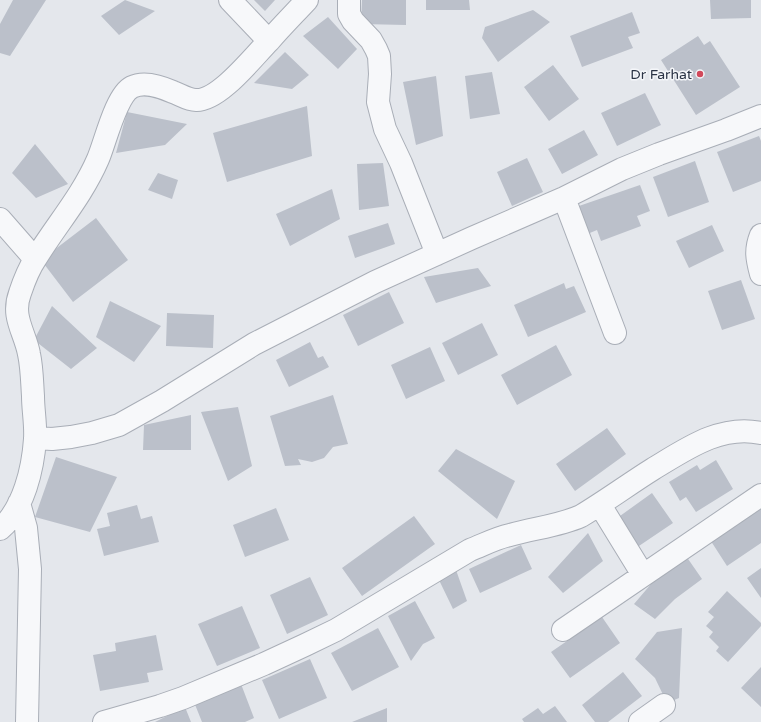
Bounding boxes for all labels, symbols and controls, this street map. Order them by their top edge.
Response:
place label: Dr Farhat [630,66,693,83]
marker: Dr Farhat [695,69,705,79]

